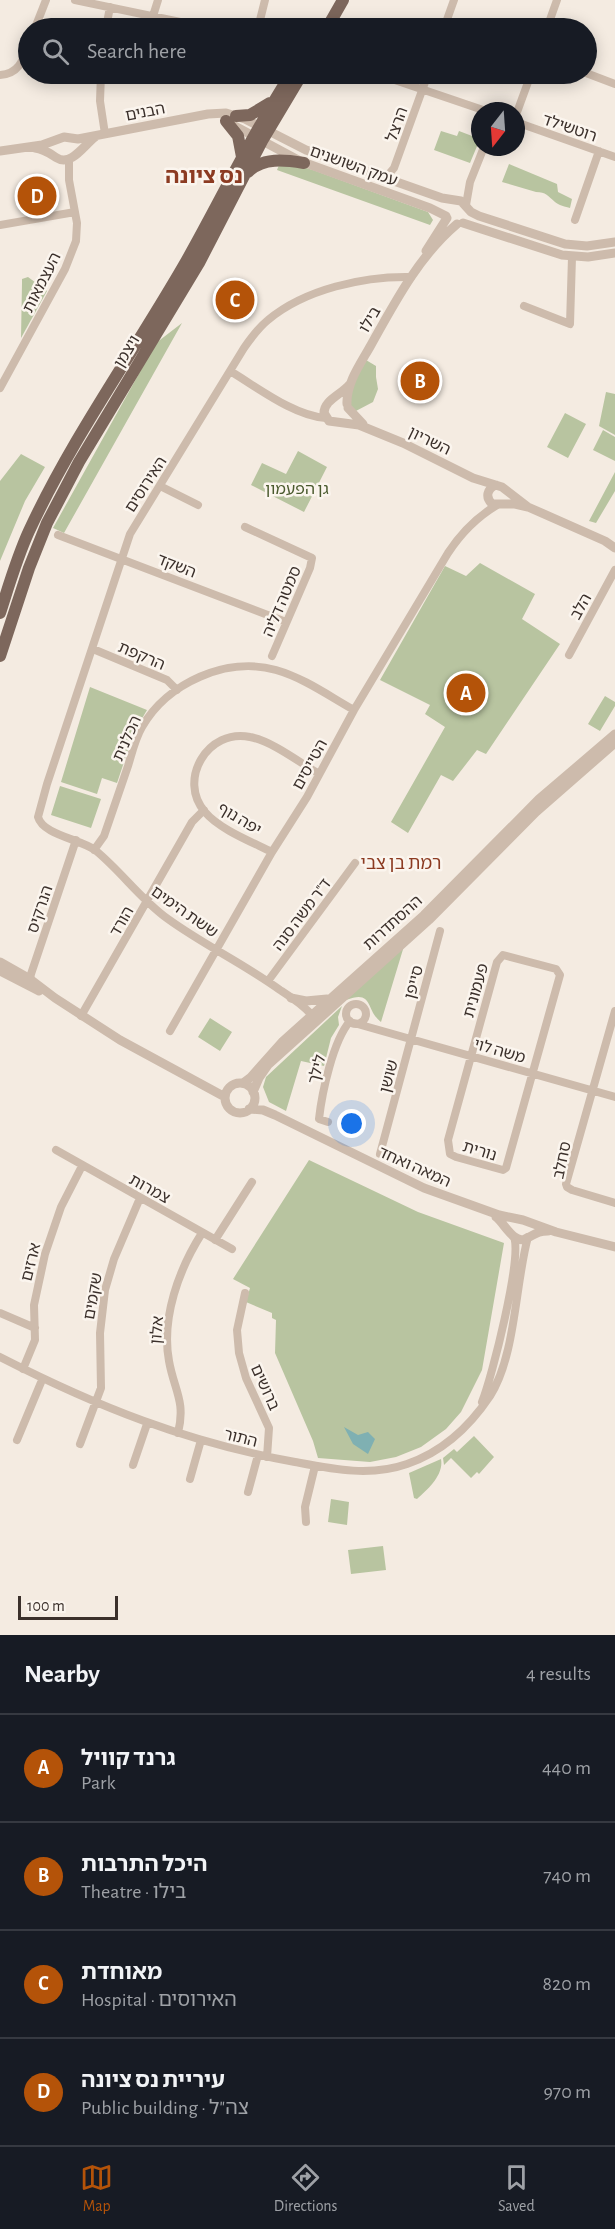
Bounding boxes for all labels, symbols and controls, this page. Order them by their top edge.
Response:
search box [18,18,597,84]
icon: search [39,35,72,68]
text: Search here [87,40,186,62]
street label: הבנים [124,100,166,124]
north arrow [471,102,525,156]
street label: הרצל [383,105,411,144]
street label: רוטשילד [540,111,599,145]
street label: עמק השושנים [308,143,400,189]
district label: נס ציונה [165,165,243,187]
pin: D [18,174,57,218]
street label: העצמאות [20,250,64,315]
pin: C [216,278,254,322]
street label: בילו [356,304,384,335]
street label: ויצמן [111,333,143,370]
pin: B [400,358,440,404]
street label: השריון [406,424,453,458]
street label: האירוסים [122,454,170,515]
park label: גן הפעמון [265,481,329,497]
street label: השקד [155,551,198,581]
street label: סמטה דליה [260,564,304,639]
street label: הלב [567,591,594,622]
street label: הרקפת [116,639,167,673]
pin: A [446,670,486,716]
street label: הכלנית [110,713,144,764]
street label: הטייסים [290,737,330,792]
street label: יפה נוף [215,800,264,838]
district label: רמת בן צבי [361,855,441,873]
street label: ד"ר משה סנה [270,875,334,954]
street label: הנרקיס [24,883,56,935]
street label: ששת הימים [148,883,221,941]
street label: ההסתדרות [360,892,425,953]
street label: הורד [107,904,137,939]
street label: פעמונית [461,961,491,1019]
street label: סייפן [402,964,426,1001]
street label: משה לוי [472,1036,527,1066]
street label: לילך [305,1053,329,1086]
street label: שושן [377,1058,401,1094]
your location [337,1109,366,1138]
street label: נורית [461,1138,499,1164]
street label: סחלב [550,1140,574,1180]
street label: המאה ואחד [376,1144,453,1190]
street label: צמרות [127,1171,173,1206]
street label: ארזים [18,1241,43,1283]
street label: שקמים [81,1271,105,1321]
street label: אלון [148,1315,166,1345]
street label: ברושים [248,1362,282,1413]
street label: התור [222,1426,259,1450]
scale bar [18,1593,118,1620]
text: 100 m [27,1598,65,1614]
text: Nearby [24,1661,100,1687]
text: 4 results [526,1664,591,1684]
text: גרנד קוויל [81,1747,176,1769]
text: A [38,1758,50,1778]
text: 440 m [542,1758,591,1778]
text: Park [81,1773,116,1793]
text: היכל התרבות [81,1853,207,1875]
text: B [38,1866,49,1886]
text: 740 m [543,1866,591,1886]
text: Theatre · בילו [81,1882,187,1902]
text: מאוחדת [81,1961,162,1983]
text: C [38,1974,49,1994]
text: 820 m [543,1974,591,1994]
text: Hospital · האירוסים [81,1990,237,2010]
text: עיריית נס ציונה [81,2069,225,2091]
text: D [37,2082,50,2102]
text: 970 m [543,2082,591,2102]
text: Public building · צה"ל [81,2098,249,2118]
tab: Map [80,2161,113,2216]
tab: Directions [274,2161,338,2216]
tab: Saved [498,2161,535,2216]

